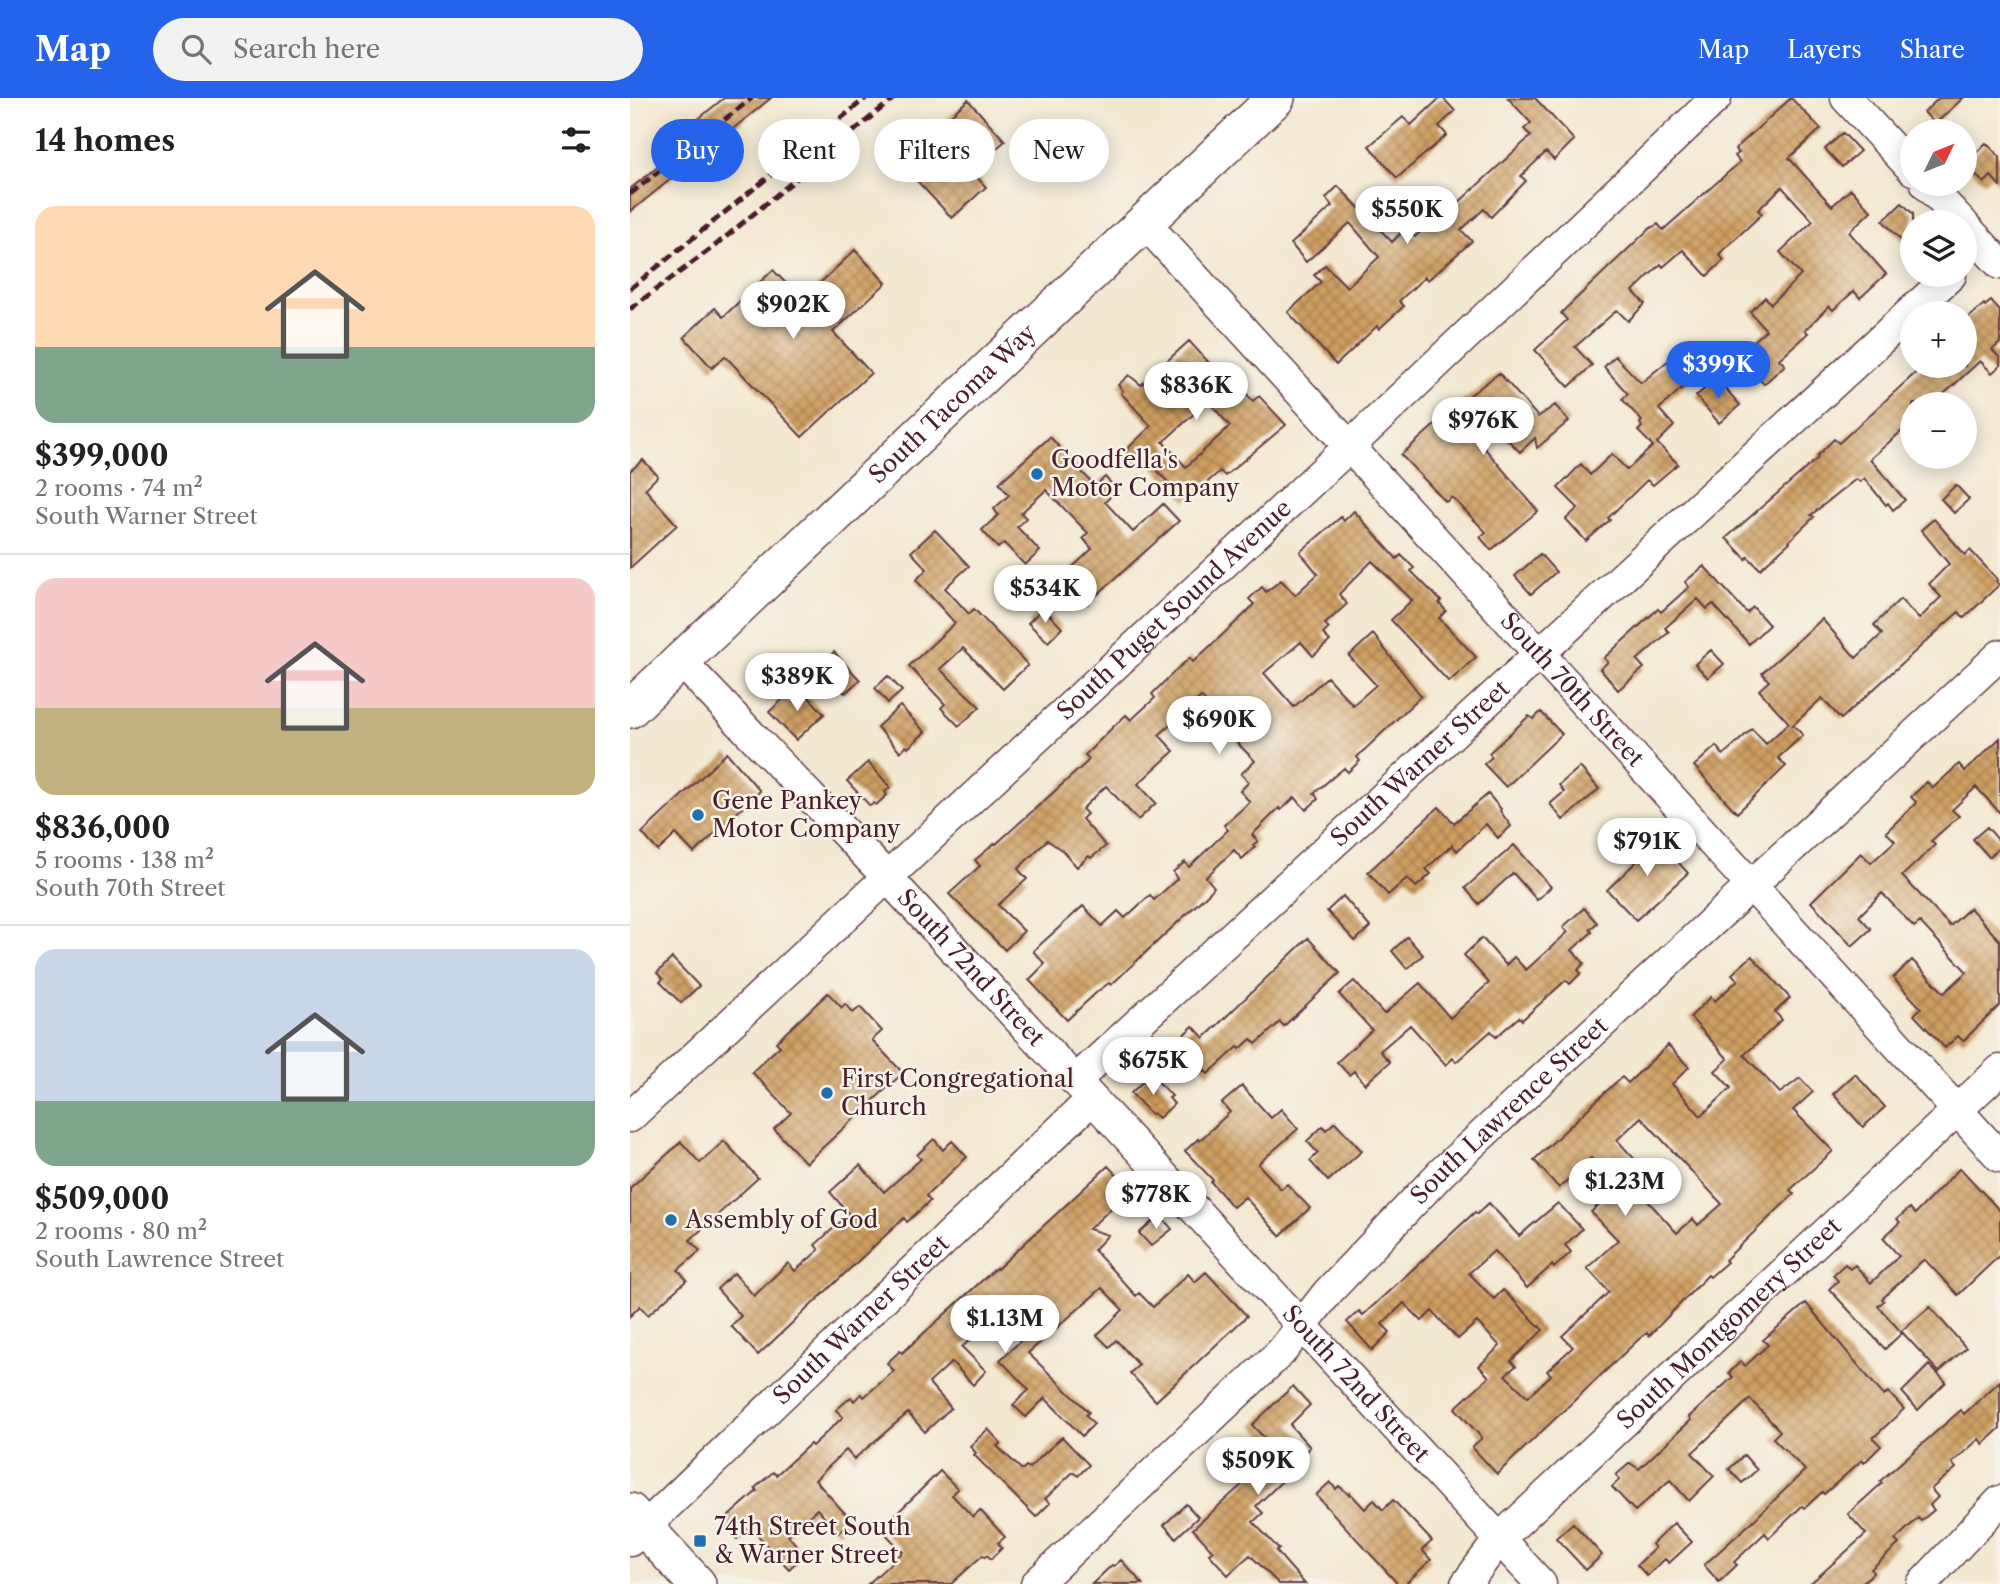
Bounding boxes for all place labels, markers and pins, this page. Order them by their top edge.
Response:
pin: $550K [1358,186,1456,246]
pin: $902K [744,282,842,341]
pin: $399K [1669,342,1767,401]
pin: $836K [1147,362,1245,422]
pin: $976K [1434,398,1532,457]
place label: Goodfella's Motor Company [1051,445,1240,502]
marker: Goodfella's Motor Company [1029,466,1045,482]
pin: $534K [996,566,1094,625]
pin: $389K [748,654,846,713]
pin: $690K [1170,696,1268,756]
place label: Gene Pankey Motor Company [712,786,901,843]
marker: Gene Pankey Motor Company [690,807,706,823]
pin: $791K [1598,818,1696,878]
pin: $675K [1104,1038,1202,1097]
place label: First Congregational Church [841,1064,1074,1121]
marker: First Congregational Church [819,1085,835,1101]
pin: $1.23M [1568,1158,1682,1218]
pin: $778K [1107,1172,1205,1231]
place label: Assembly of God [684,1205,879,1234]
marker: Assembly of God [663,1212,679,1228]
pin: $1.13M [948,1296,1062,1355]
pin: $509K [1209,1438,1307,1497]
place label: 74th Street South & Warner Street [714,1512,911,1569]
marker: 74th Street South & Warner Street [692,1533,708,1549]

